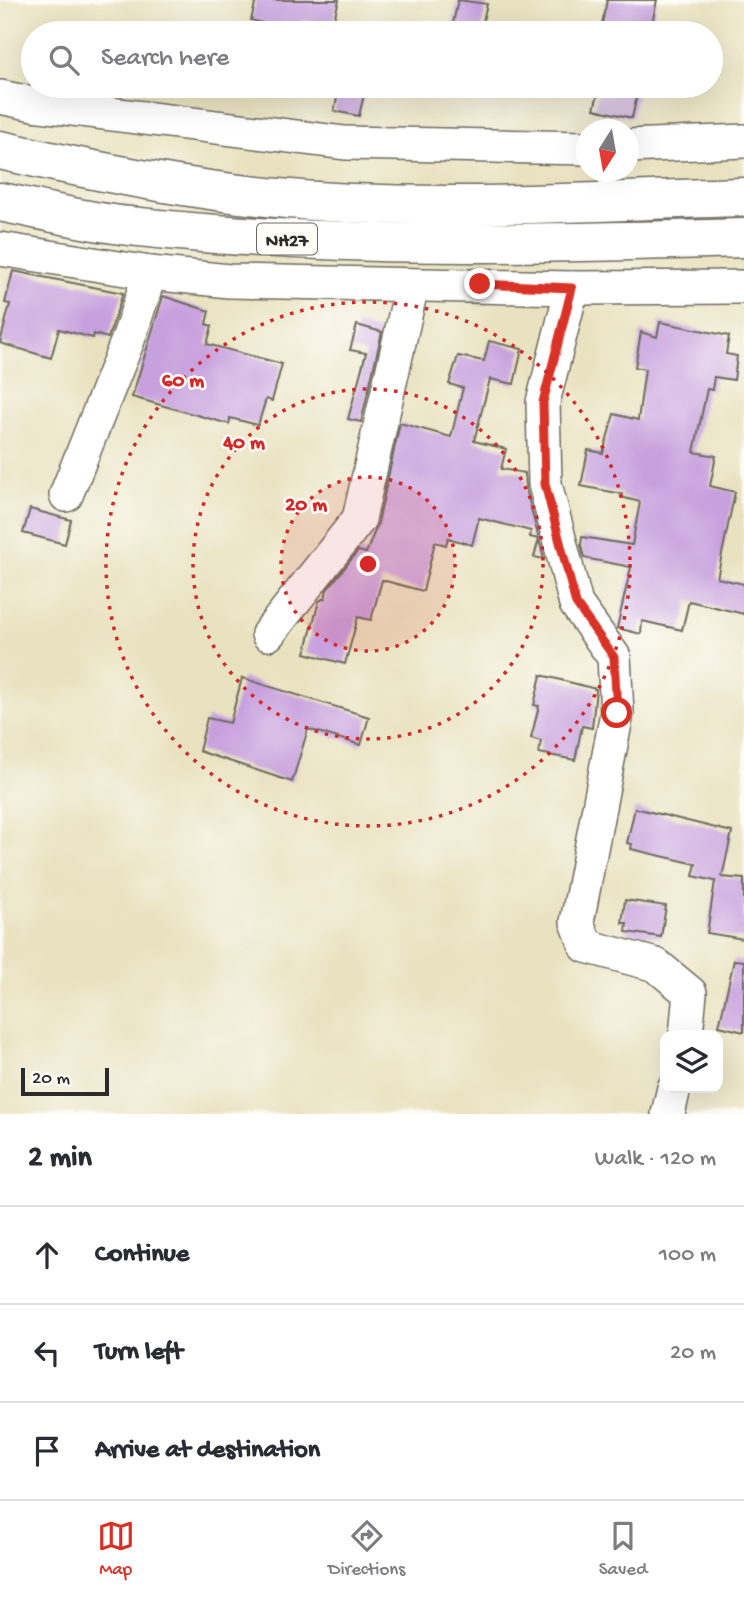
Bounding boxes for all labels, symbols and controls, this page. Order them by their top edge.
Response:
search box [21,21,723,98]
icon: search [45,41,83,79]
text: Search here [101,44,229,75]
north arrow [576,119,639,182]
road number: NH27 [257,224,317,255]
route end [464,268,495,299]
text: 60 m [162,370,204,395]
text: 40 m [222,432,265,457]
text: 20 m [285,494,327,519]
centre of rings [356,552,380,576]
route start [601,697,632,728]
map controls [660,1030,723,1093]
button: layers [660,1030,723,1093]
scale bar [21,1065,108,1097]
text: 20 m [32,1068,70,1091]
text: 2 min [28,1142,92,1177]
text: Walk · 120 m [595,1146,716,1173]
icon: ahead [28,1236,66,1274]
text: Continue [95,1240,189,1271]
text: 100 m [659,1242,716,1269]
icon: left [28,1334,66,1372]
text: Turn left [95,1338,183,1369]
text: 20 m [670,1340,716,1367]
icon: arrive [28,1432,66,1470]
text: Arrive at destination [95,1436,320,1467]
tab: Map [97,1517,135,1582]
tab: Directions [328,1517,405,1582]
tab: Saved [599,1517,647,1582]

